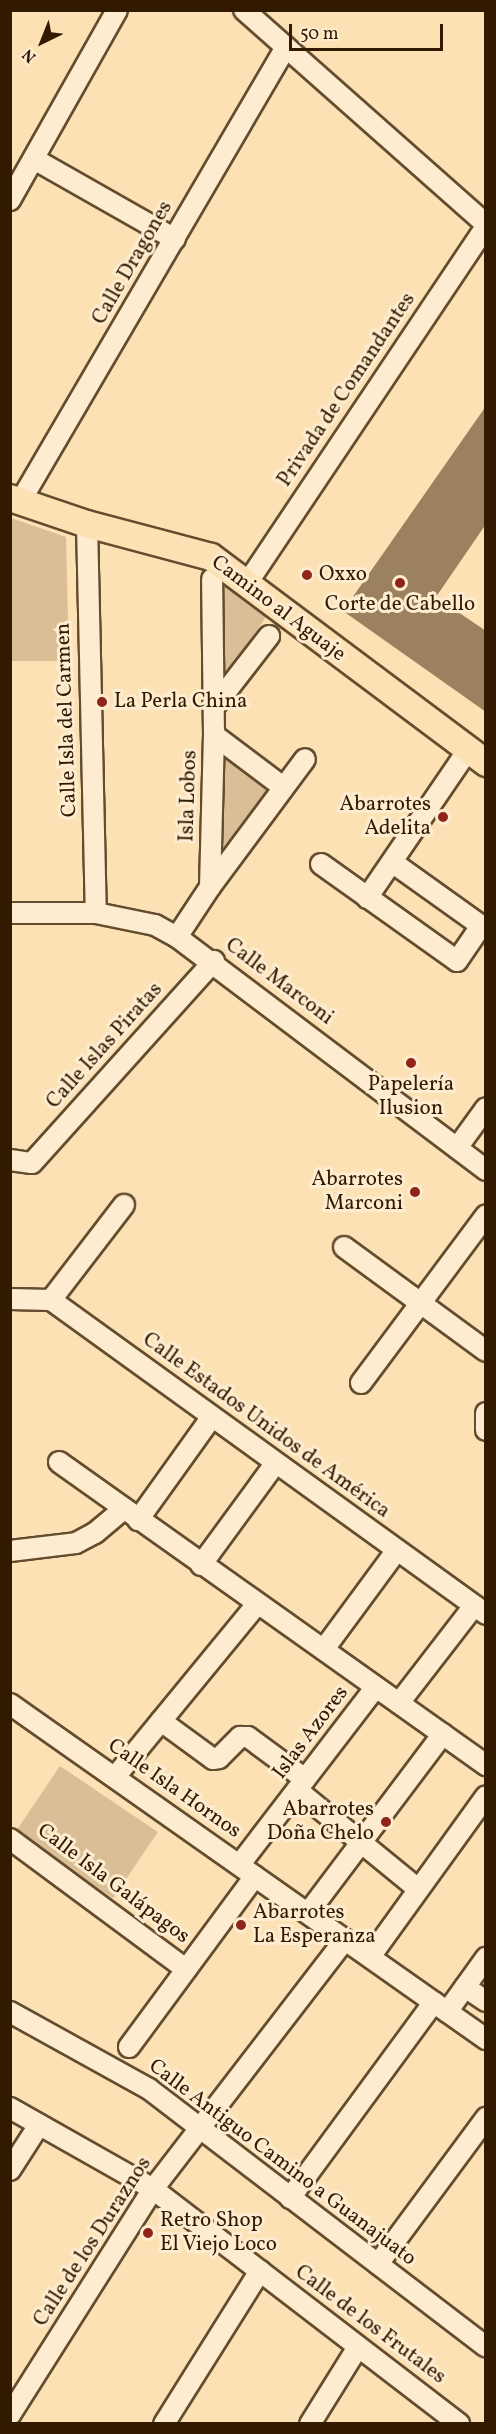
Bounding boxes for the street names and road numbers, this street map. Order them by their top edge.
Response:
street label: Calle Dragones [87,197,179,329]
street label: Privada de Comandantes [273,288,421,492]
street label: Camino al Aguaje [206,550,350,668]
street label: Calle Isla del Carmen [51,622,83,818]
street label: Isla Lobos [175,750,203,842]
street label: Calle Marconi [220,933,338,1031]
street label: Calle Islas Piratas [42,978,168,1114]
street label: Calle Estados Unidos de América [137,1328,395,1524]
street label: Islas Azores [268,1681,354,1785]
street label: Calle Isla Hornos [103,1734,245,1844]
street label: Calle Isla Galápagos [32,1819,194,1949]
street label: Calle Antiguo Camino a Guanajuato [143,2054,421,2272]
street label: Calle de los Duraznos [29,2152,157,2332]
street label: Calle de los Frutales [290,2260,450,2390]

